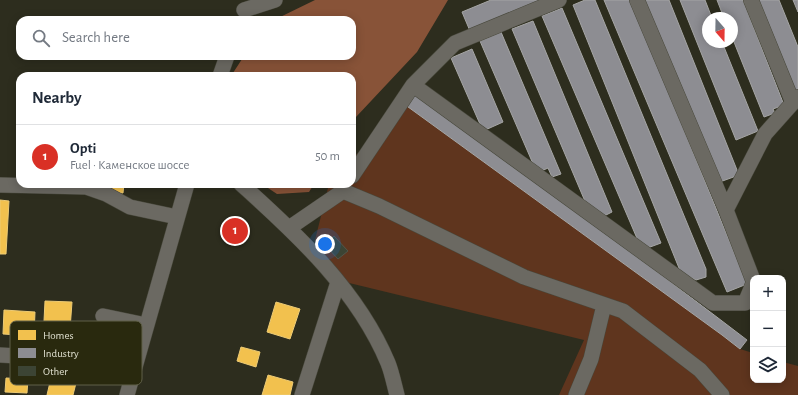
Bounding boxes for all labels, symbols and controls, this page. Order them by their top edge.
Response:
north arrow [702,12,738,48]
search box [16,16,356,60]
icon: search [30,27,52,49]
text: Search here [62,30,130,45]
text: Nearby [32,89,82,106]
text: Opti [70,141,96,156]
text: 1 [43,150,47,163]
text: 50 m [315,150,340,163]
text: Fuel · Каменское шоссе [70,159,190,172]
pin: 1 [222,216,248,246]
your location [315,234,335,254]
map controls [750,275,786,383]
button: + [750,275,786,311]
button: − [750,311,786,347]
legend [10,321,142,385]
text: Homes [43,330,74,341]
button: layers [750,347,786,383]
text: Industry [43,348,79,359]
text: Other [43,366,68,377]

